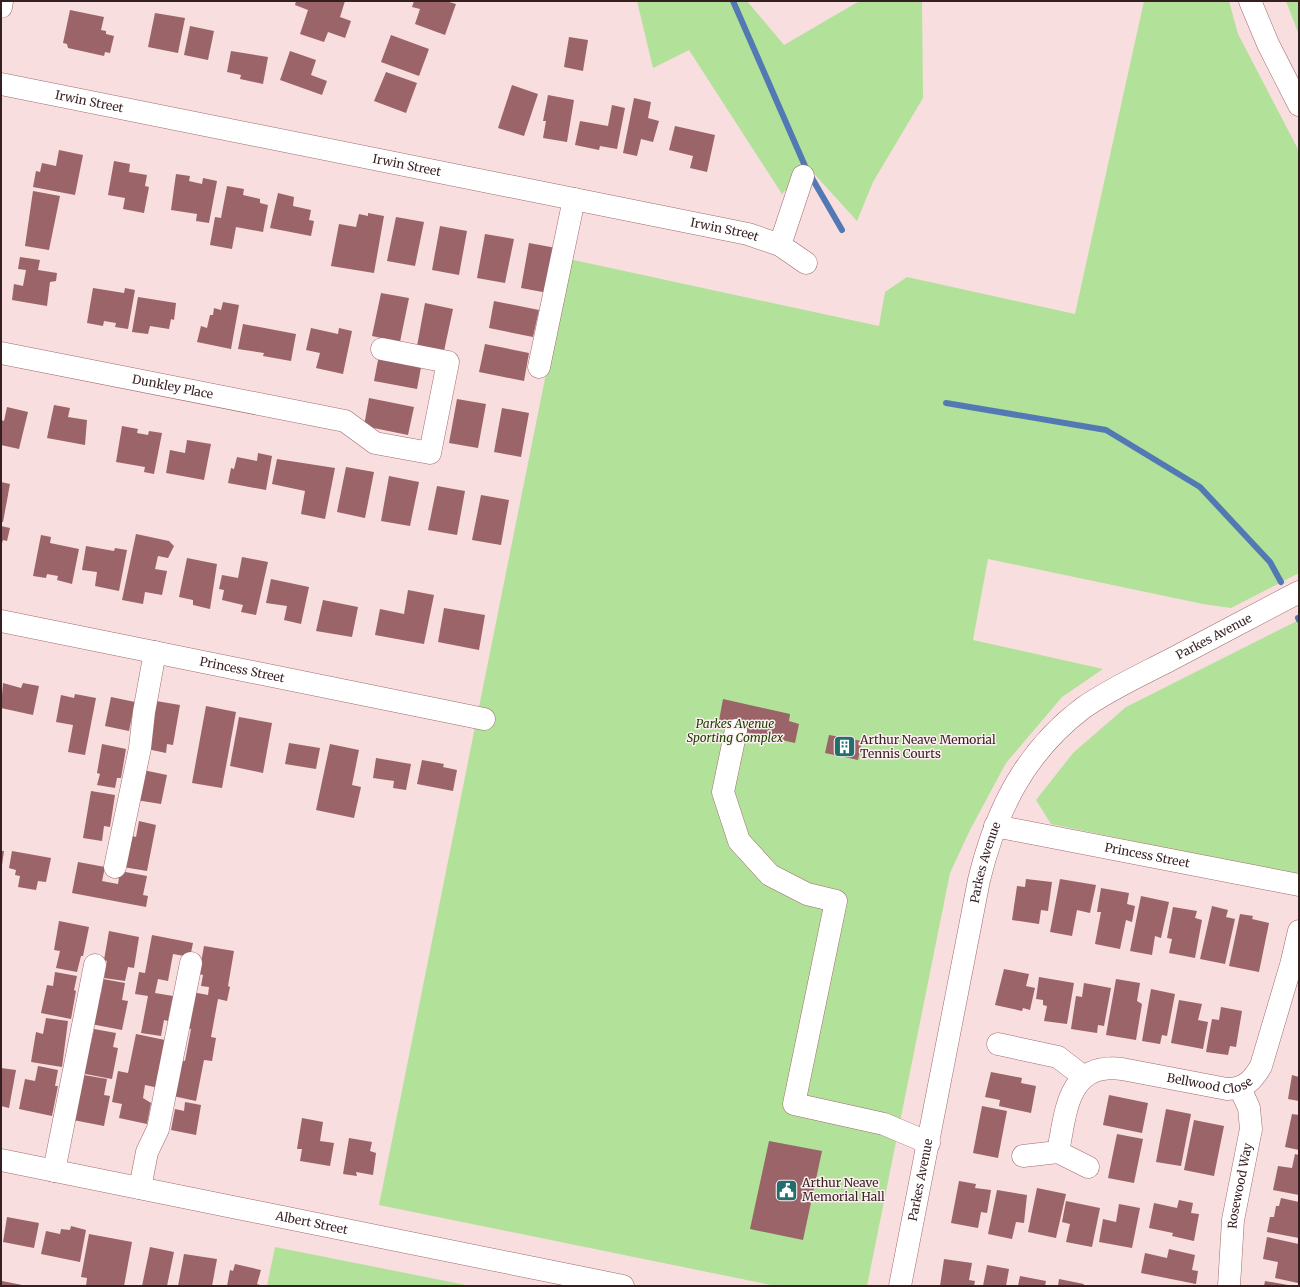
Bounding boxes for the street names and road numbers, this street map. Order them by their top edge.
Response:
street label: Irwin Street [54,87,125,115]
street label: Irwin Street [372,151,443,179]
street label: Irwin Street [689,215,761,244]
street label: Dunkley Place [131,371,215,402]
street label: Parkes Avenue [1173,610,1254,662]
street label: Princess Street [198,653,286,685]
street label: Parkes Avenue [967,820,1004,904]
street label: Princess Street [1103,839,1191,871]
street label: Bellwood Close [1166,1070,1256,1097]
street label: Parkes Avenue [905,1137,935,1222]
street label: Rosewood Way [1224,1141,1255,1229]
street label: Albert Street [273,1208,350,1237]

